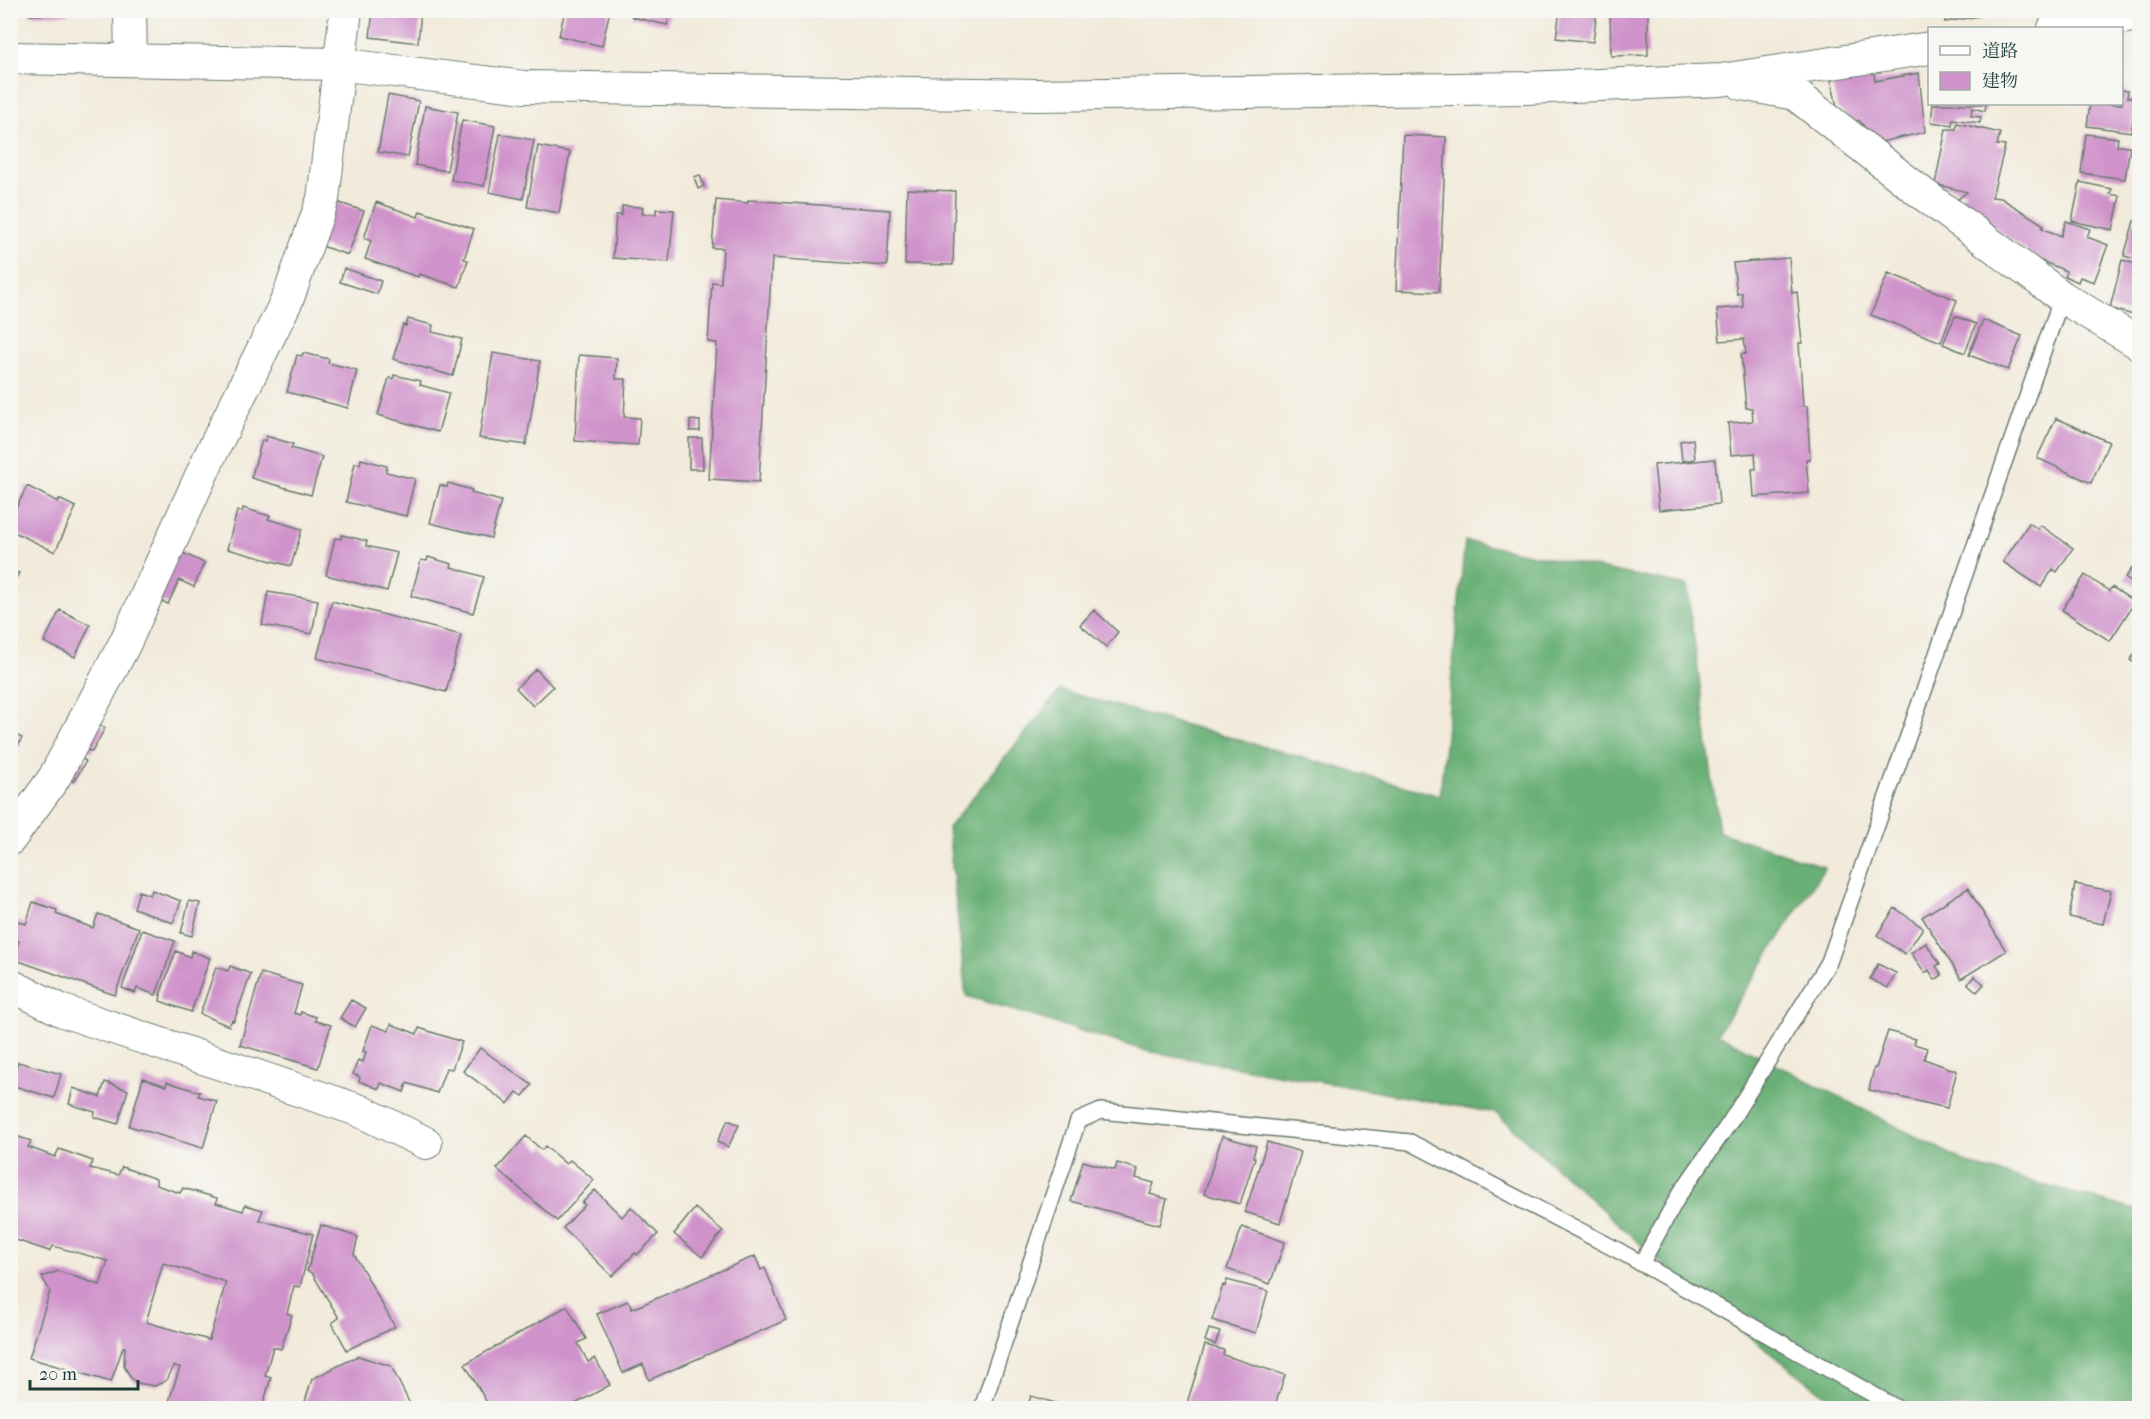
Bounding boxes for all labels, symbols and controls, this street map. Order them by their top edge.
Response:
legend [1928,27,2123,105]
text: 道路 [1982,41,2018,62]
text: 建物 [1982,71,2018,92]
scale bar [30,1353,138,1391]
text: 20 m [39,1364,77,1385]

